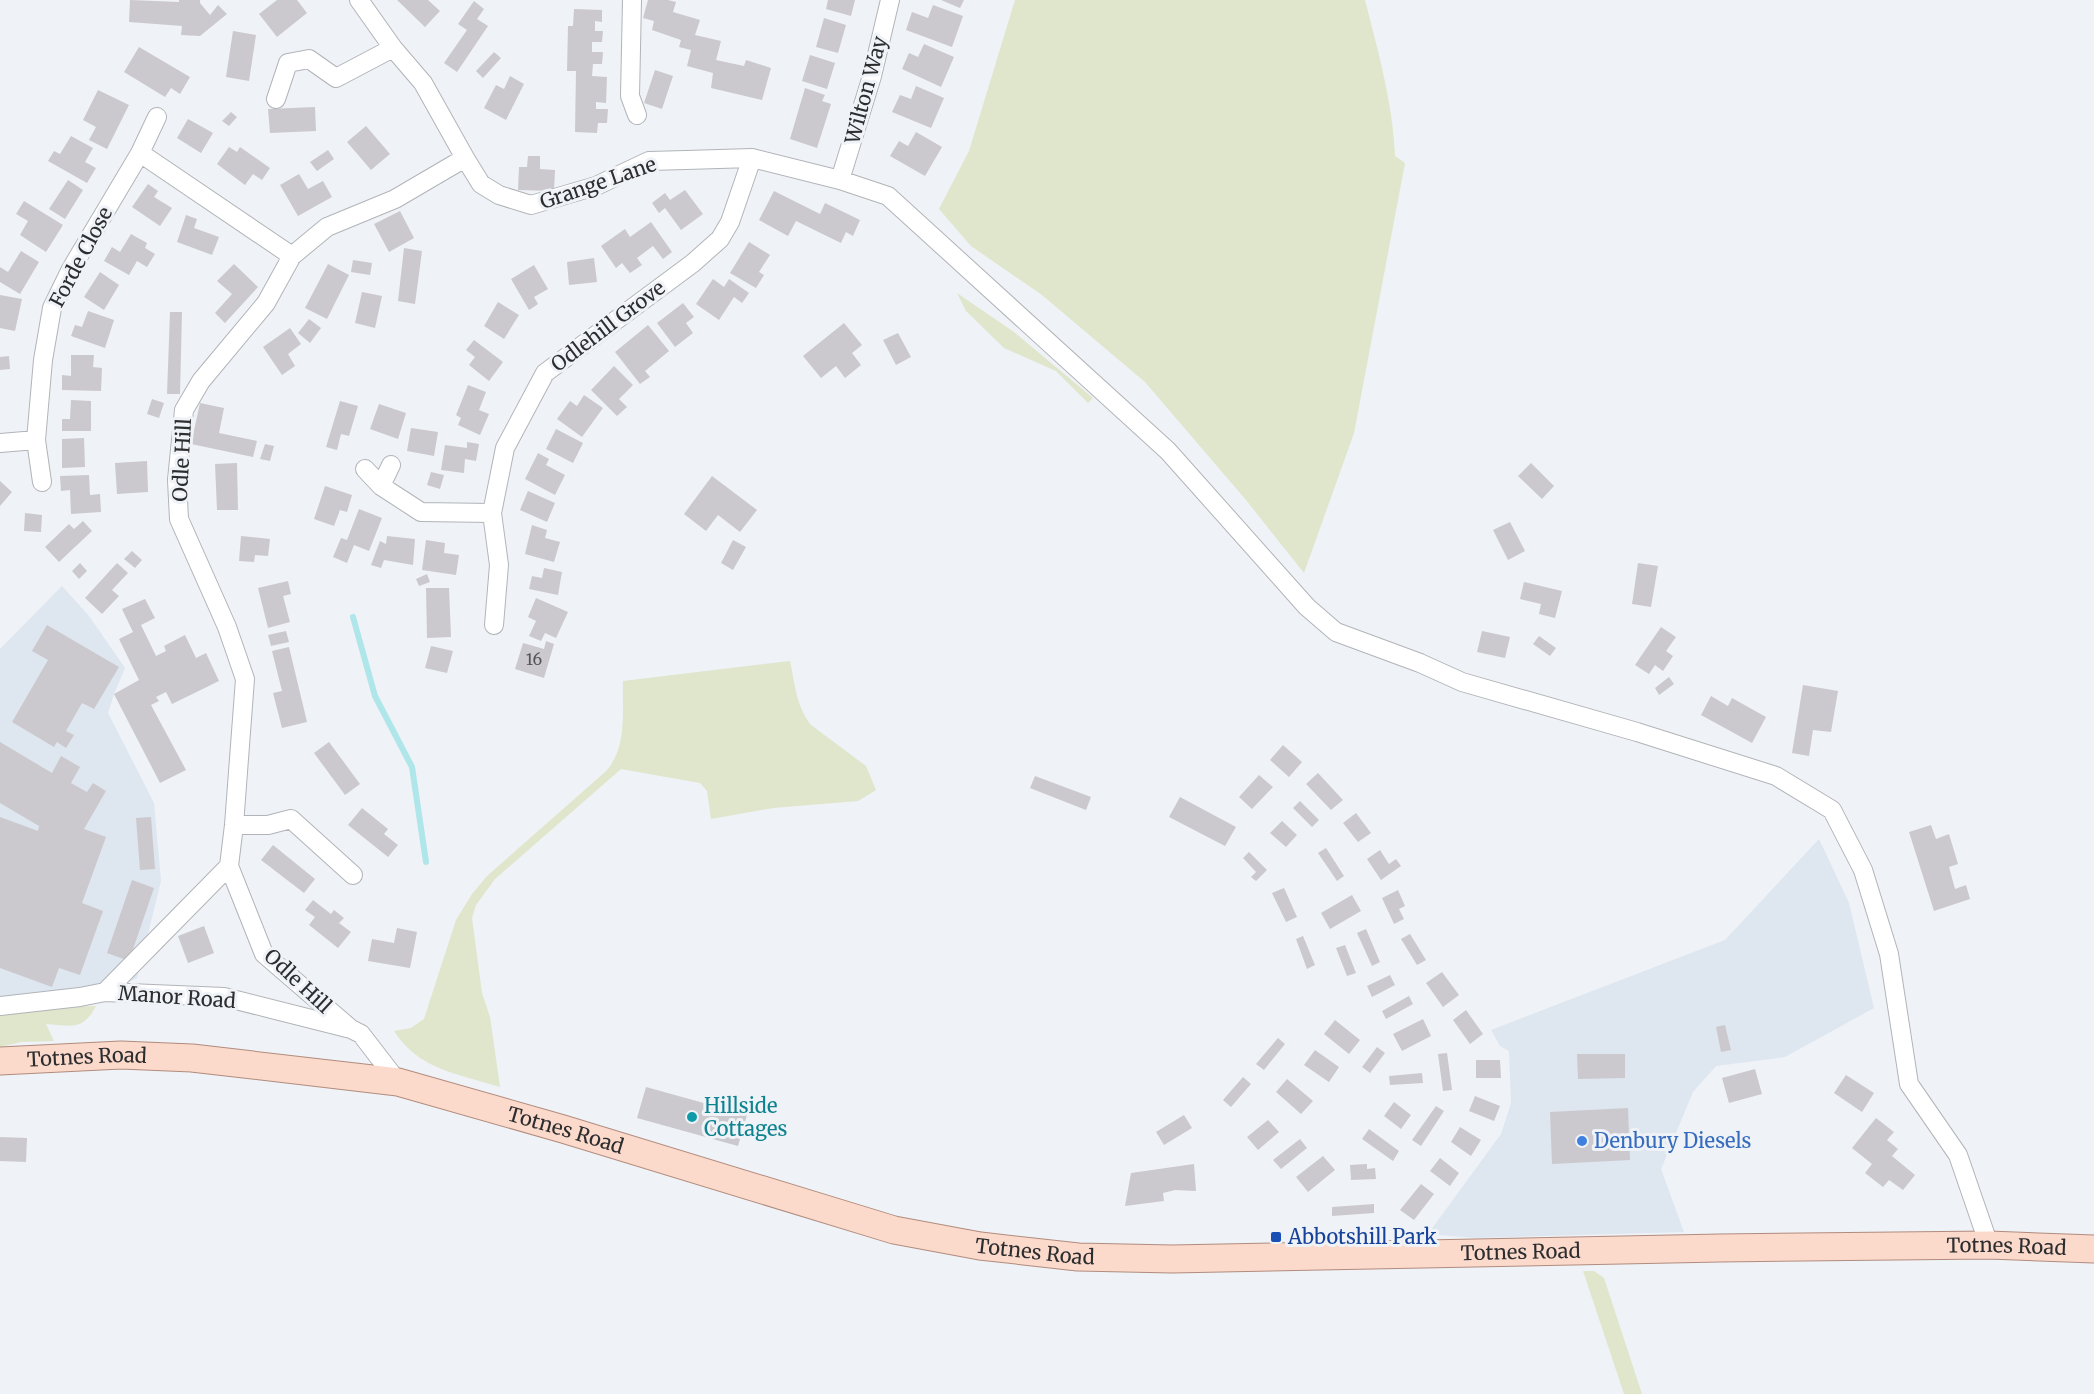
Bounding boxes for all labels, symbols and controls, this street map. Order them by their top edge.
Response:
street label: Wilton Way [839,33,892,147]
street label: Grange Lane [536,151,659,214]
street label: Forde Close [44,202,117,311]
street label: Odlehill Grove [546,275,670,377]
street label: Odle Hill [167,418,196,502]
house number: 16 [526,649,542,669]
street label: Odle Hill [259,943,337,1018]
street label: Manor Road [118,980,237,1013]
street label: Totnes Road [26,1042,147,1072]
place label: Hillside Cottages [704,1093,787,1141]
street label: Totnes Road [505,1101,627,1159]
marker: Hillside Cottages [685,1110,699,1124]
place label: Denbury Diesels [1594,1128,1751,1153]
marker: Denbury Diesels [1575,1134,1589,1148]
place label: Abbotshill Park [1287,1224,1437,1249]
marker: Abbotshill Park [1269,1230,1283,1244]
street label: Totnes Road [1946,1232,2067,1260]
street label: Totnes Road [974,1233,1095,1269]
street label: Totnes Road [1460,1238,1581,1265]

